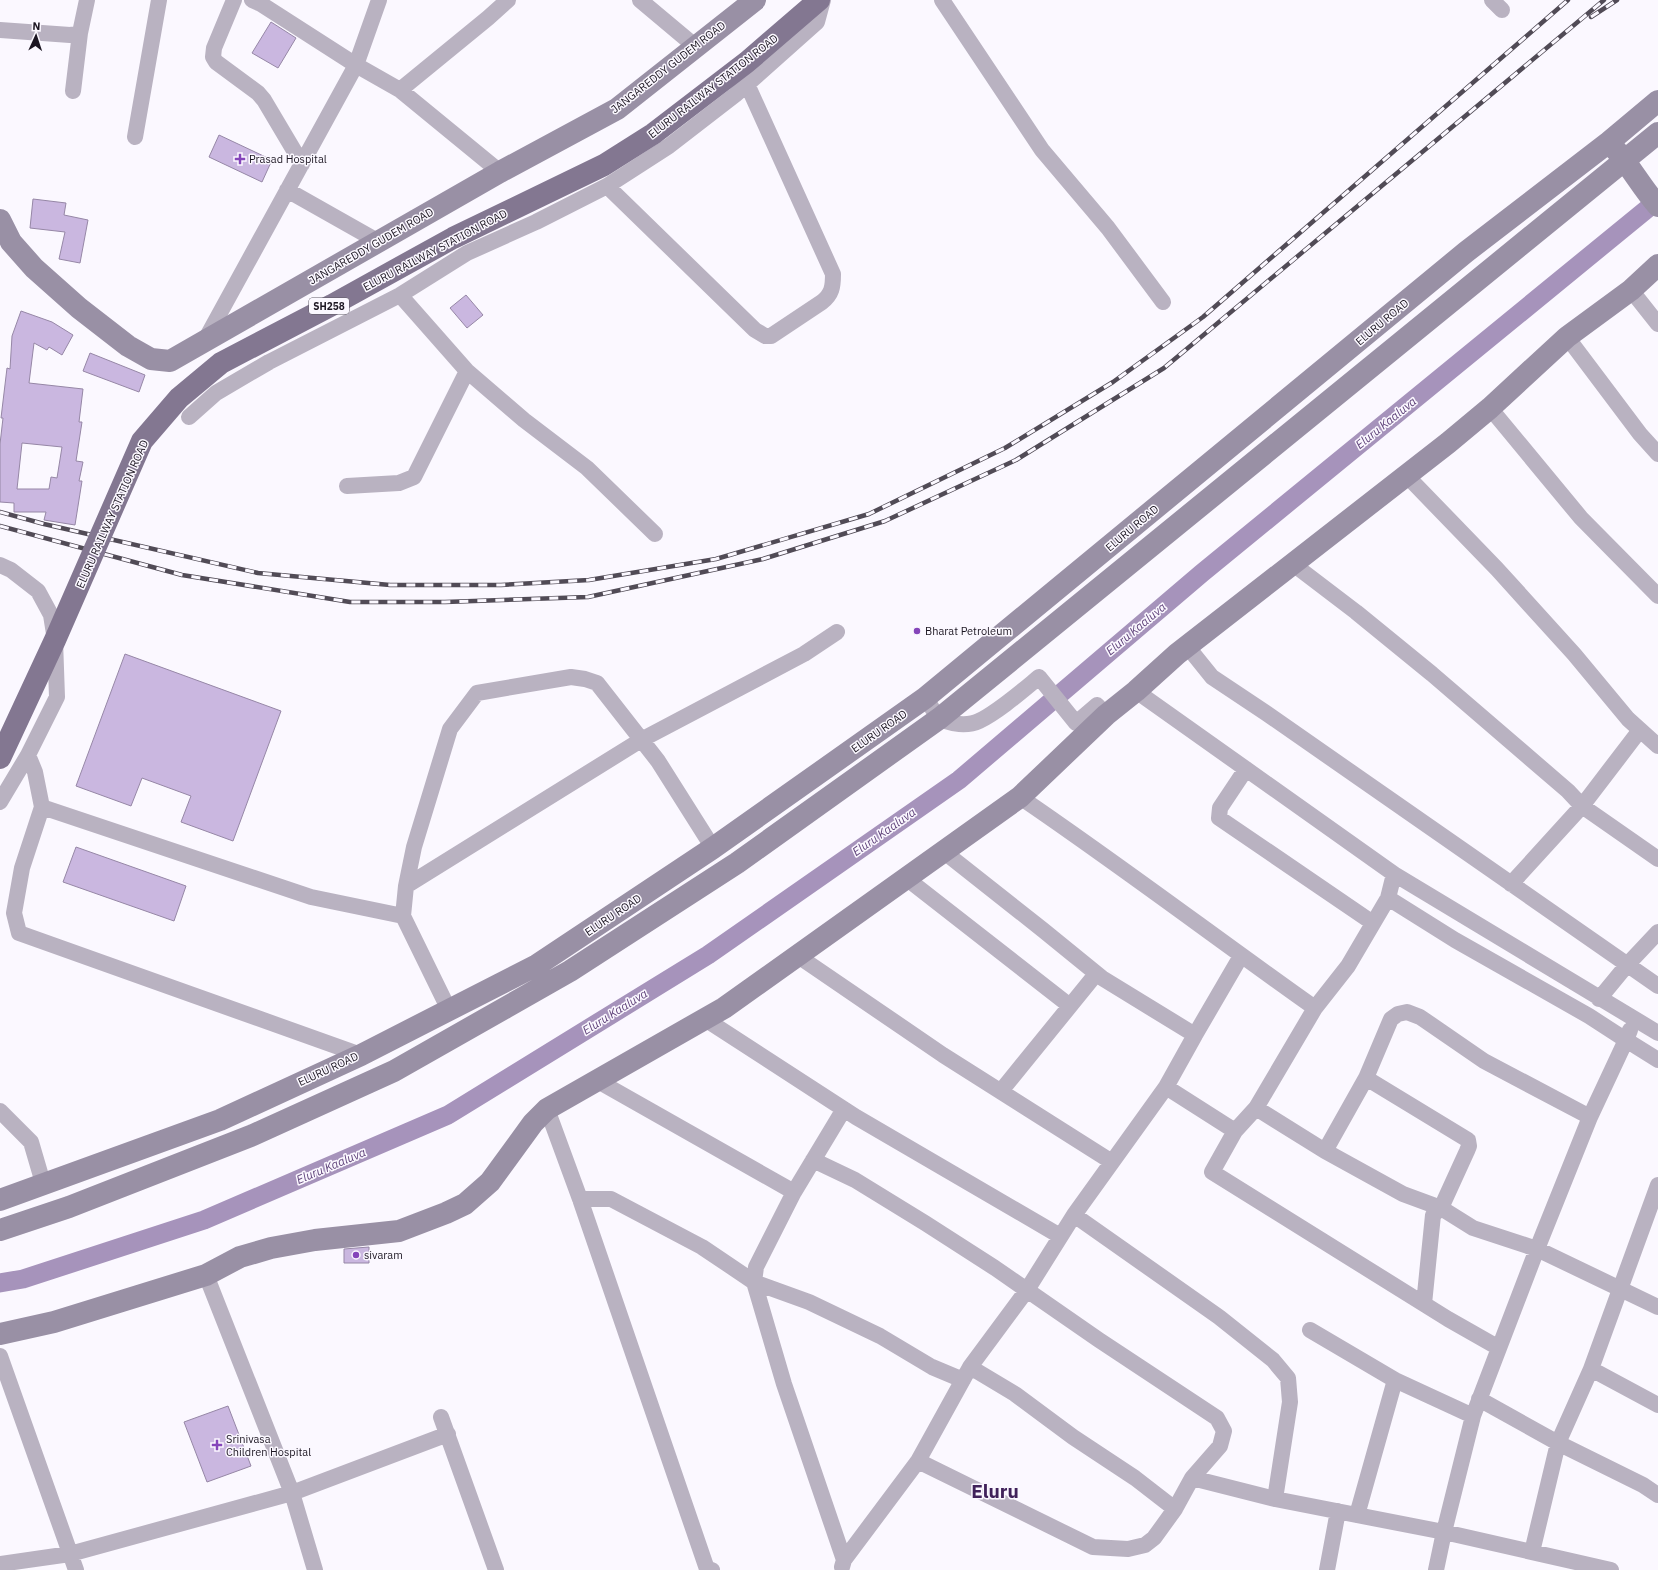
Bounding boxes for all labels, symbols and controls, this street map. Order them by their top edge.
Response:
north arrow [16,16,56,56]
street label: JANGAREDDY GUDEM ROAD [608,18,728,116]
text: N [32,19,41,33]
street label: ELURU RAILWAY STATION ROAD [645,31,781,141]
place label: Prasad Hospital [249,152,327,166]
marker: Prasad Hospital [234,153,246,165]
street label: JANGAREDDY GUDEM ROAD [306,205,436,287]
street label: ELURU RAILWAY STATION ROAD [361,206,509,294]
street label: ELURU ROAD [1353,296,1411,348]
road number: SH258 [309,298,349,314]
water label: Eluru Kaaluva [1352,393,1419,452]
street label: ELURU RAILWAY STATION ROAD [73,438,151,590]
street label: ELURU ROAD [1103,502,1161,554]
water label: Eluru Kaaluva [1102,599,1169,658]
place label: Bharat Petroleum [925,624,1012,638]
marker: Bharat Petroleum [912,626,922,636]
street label: ELURU ROAD [848,707,910,755]
water label: Eluru Kaaluva [849,804,918,859]
street label: ELURU ROAD [582,891,644,939]
water label: Eluru Kaaluva [579,986,650,1038]
street label: ELURU ROAD [296,1049,360,1089]
water label: Eluru Kaaluva [294,1144,368,1187]
place label: sivaram [364,1248,403,1262]
marker: sivaram [351,1250,361,1260]
place label: Srinivasa Children Hospital [226,1432,311,1459]
marker: Srinivasa Children Hospital [211,1439,223,1451]
district label: Eluru [971,1479,1019,1503]

